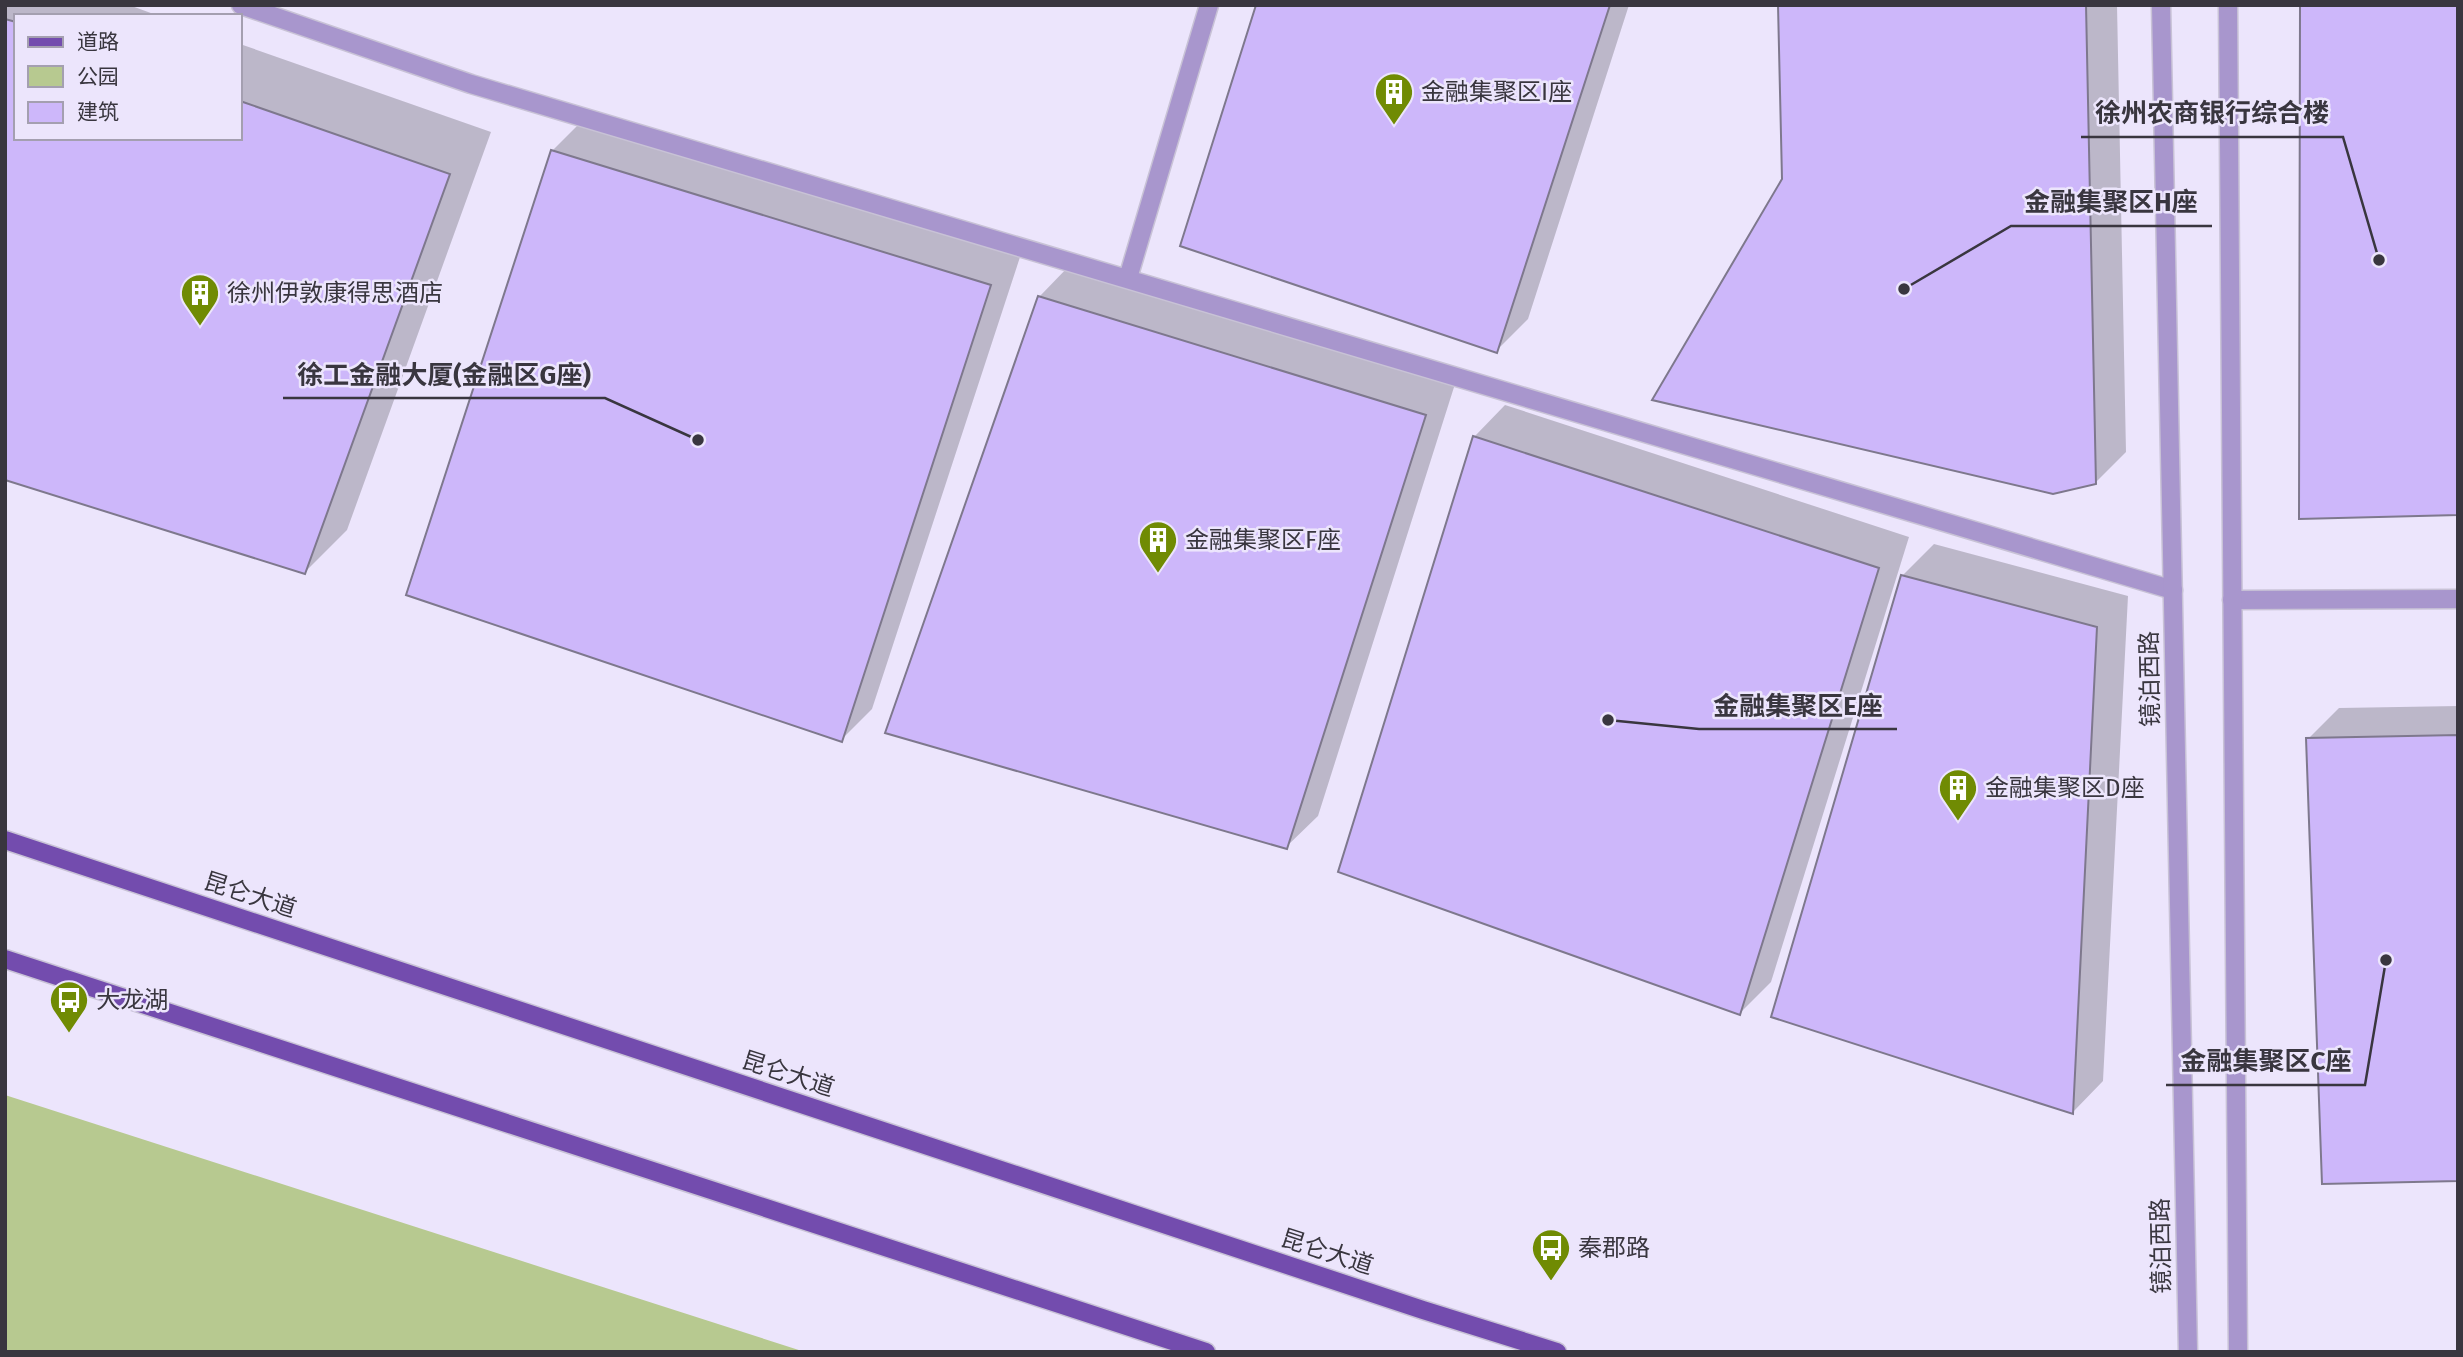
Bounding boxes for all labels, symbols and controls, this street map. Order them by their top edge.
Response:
legend [14,14,242,140]
text: 道路 [77,29,119,55]
text: 公园 [77,64,119,90]
building icon: 金融集聚区I座 [1373,71,1415,126]
place label: 金融集聚区I座 [1421,78,1572,106]
callout: 徐州农商银行综合楼 [2081,90,2343,137]
text: 徐州农商银行综合楼 [2095,98,2329,129]
text: 建筑 [77,99,119,125]
callout: 金融集聚区H座 [2011,179,2212,226]
text: 金融集聚区H座 [2024,187,2198,218]
building icon: 徐州伊敦康得思酒店 [179,272,221,327]
place label: 徐州伊敦康得思酒店 [227,279,443,307]
callout: 徐工金融大厦(金融区G座) [283,351,605,398]
text: 徐工金融大厦(金融区G座) [297,360,591,391]
building icon: 金融集聚区F座 [1137,519,1179,574]
place label: 金融集聚区F座 [1185,526,1341,554]
street label: 镜泊西路 [2135,631,2165,727]
callout: 金融集聚区E座 [1699,682,1897,729]
text: 金融集聚区E座 [1713,691,1883,722]
building icon: 金融集聚区D座 [1937,767,1979,822]
place label: 金融集聚区D座 [1985,774,2144,802]
street label: 昆仑大道 [200,867,300,923]
bus stop icon: 大龙湖 [48,979,90,1034]
place label: 大龙湖 [96,986,168,1014]
callout: 金融集聚区C座 [2166,1038,2365,1085]
street label: 昆仑大道 [738,1046,838,1102]
text: 金融集聚区C座 [2181,1046,2351,1077]
street label: 镜泊西路 [2146,1198,2176,1294]
street label: 昆仑大道 [1277,1224,1377,1280]
bus stop icon: 秦郡路 [1530,1227,1572,1282]
place label: 秦郡路 [1578,1234,1650,1262]

